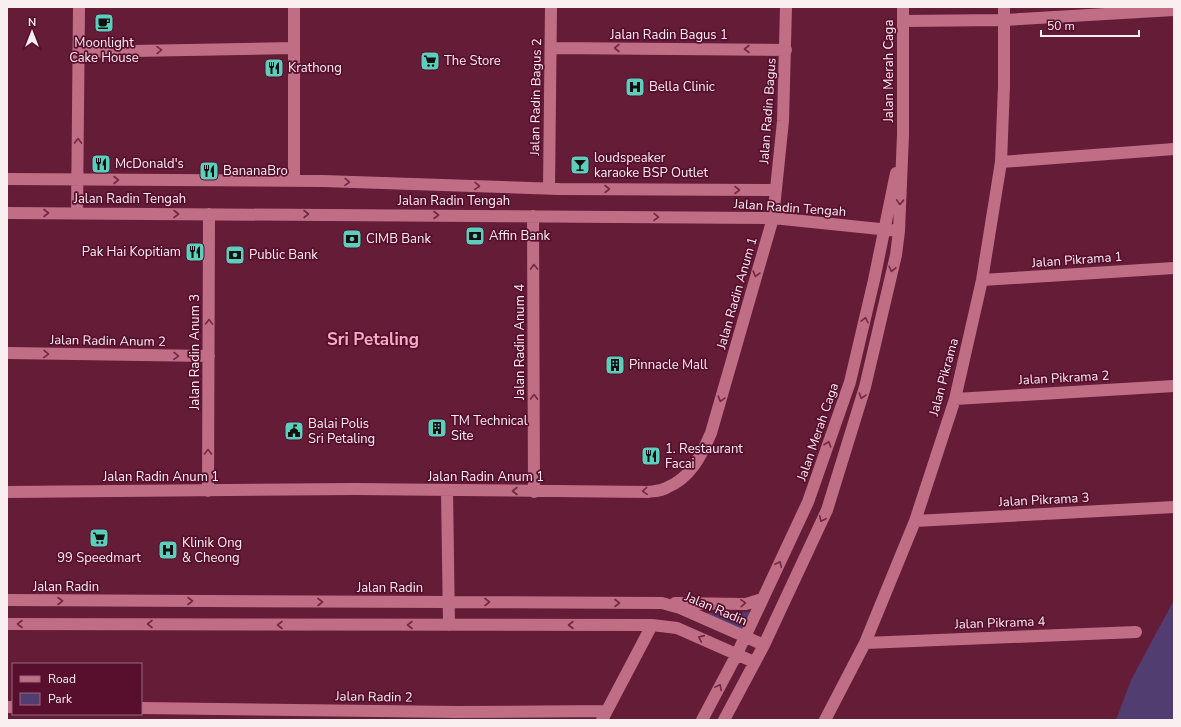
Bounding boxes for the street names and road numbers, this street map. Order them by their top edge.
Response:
street label: Jalan Merah Caga [880,20,898,123]
street label: Jalan Radin Bagus 1 [609,26,728,44]
street label: Jalan Radin Bagus 2 [526,38,546,157]
street label: Jalan Radin Bagus [755,57,781,166]
street label: Jalan Radin Tengah [73,190,186,208]
street label: Jalan Radin Tengah [397,192,510,210]
street label: Jalan Radin Tengah [732,195,847,221]
street label: Jalan Radin Anum 1 [712,235,762,352]
street label: Jalan Pikrama 1 [1030,248,1123,272]
street label: Jalan Radin Anum 4 [511,284,529,401]
street label: Jalan Radin Anum 3 [186,294,204,411]
street label: Jalan Radin Anum 2 [49,331,166,351]
street label: Jalan Pikrama [925,336,963,419]
street label: Jalan Pikrama 2 [1017,367,1110,389]
street label: Jalan Merah Caga [792,381,843,484]
street label: Jalan Radin Anum 1 [102,468,219,486]
street label: Jalan Radin Anum 1 [427,468,544,486]
street label: Jalan Pikrama 3 [997,489,1090,511]
street label: Jalan Radin [32,578,99,596]
street label: Jalan Radin [356,579,423,597]
street label: Jalan Radin [681,587,750,630]
street label: Jalan Pikrama 4 [953,612,1046,634]
street label: Jalan Radin 2 [334,687,413,707]

